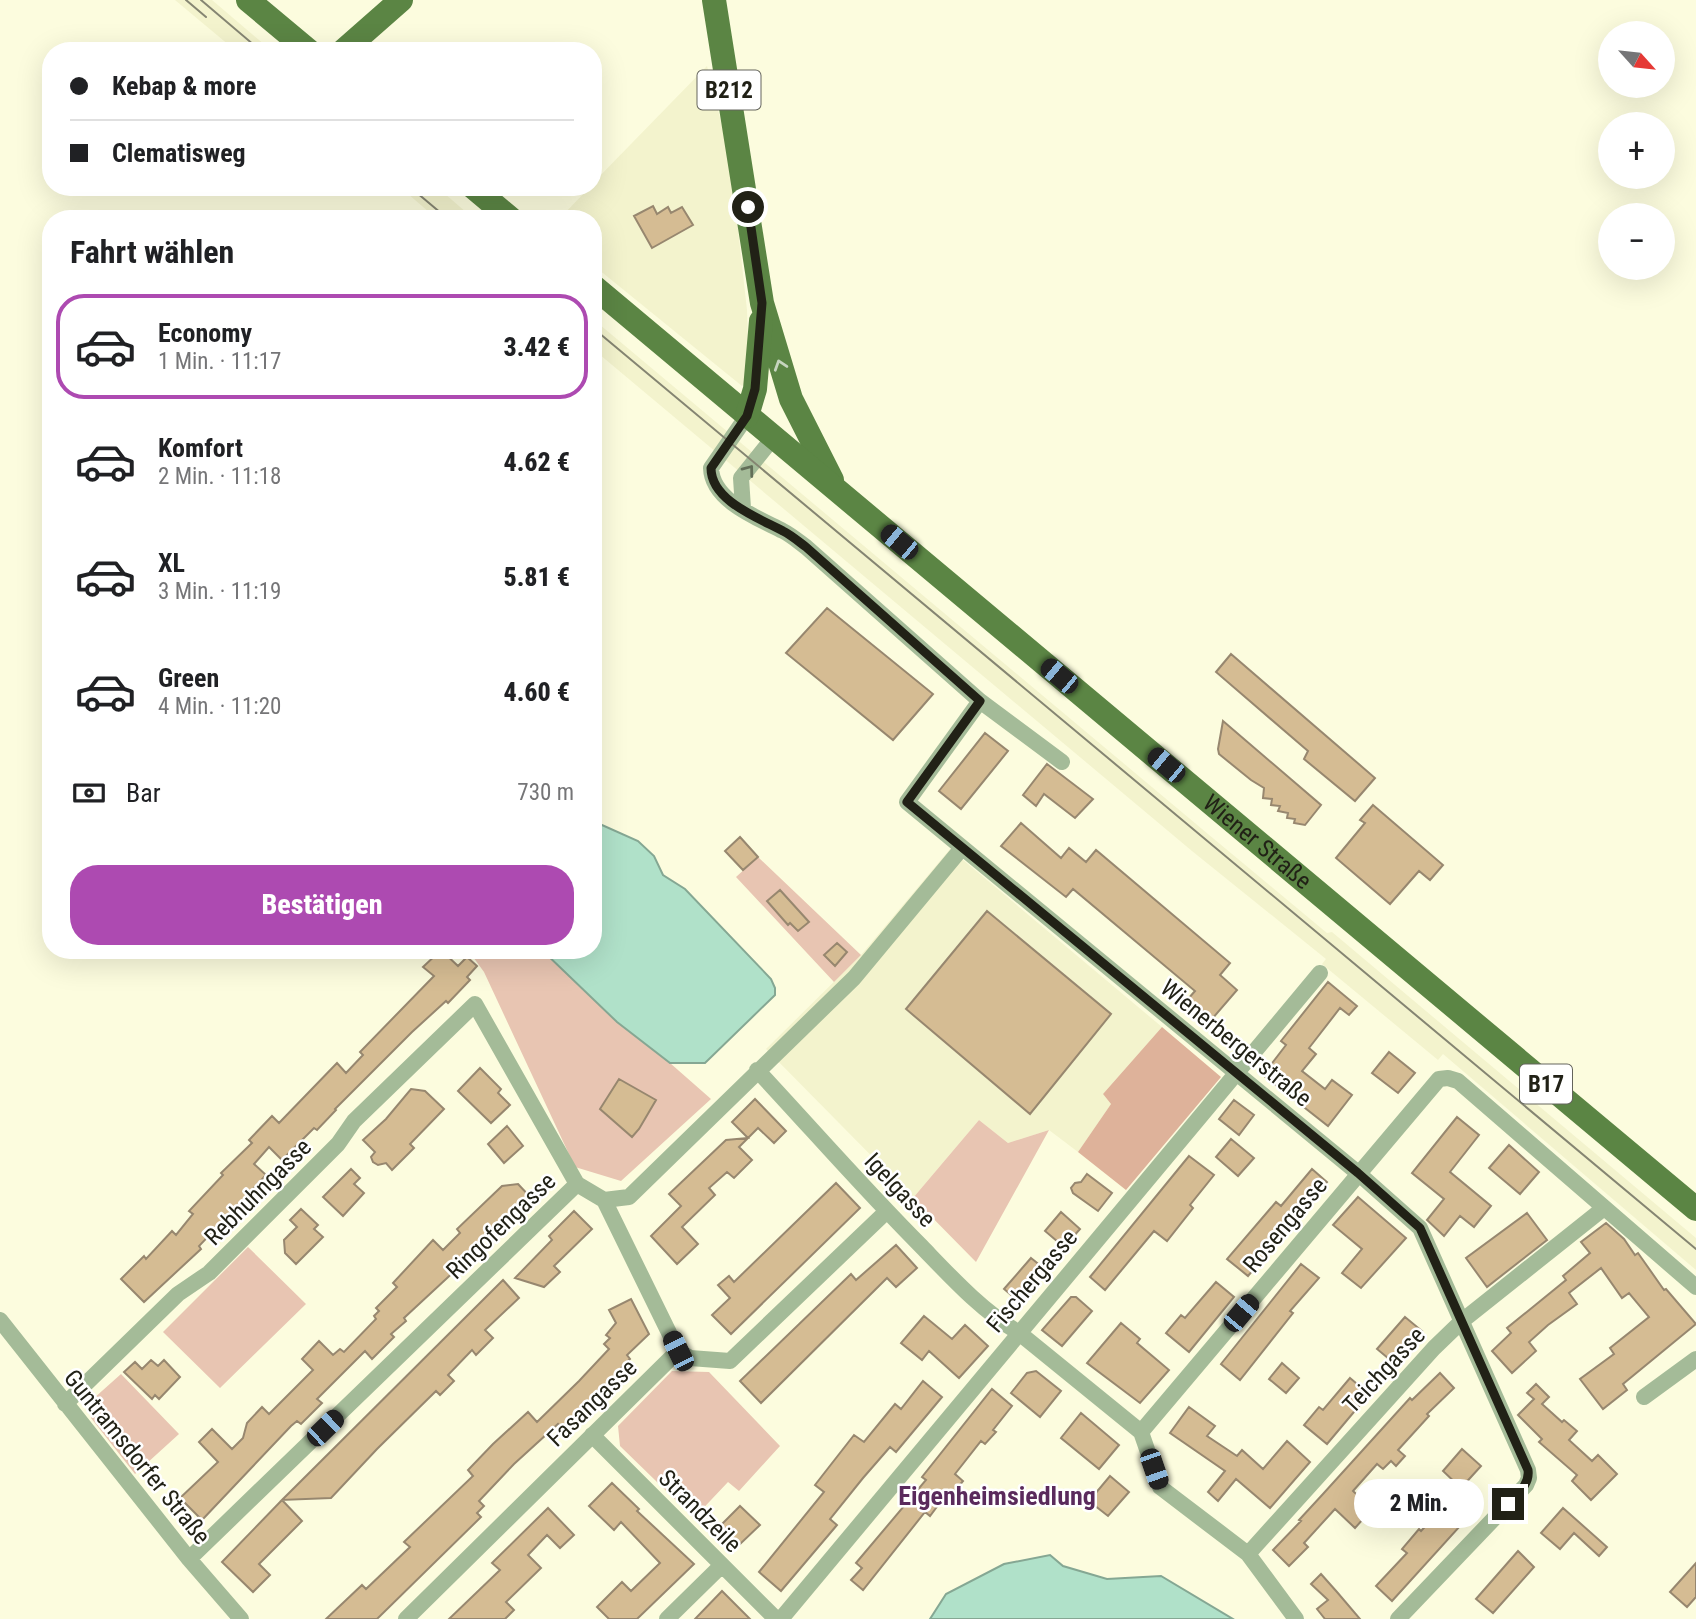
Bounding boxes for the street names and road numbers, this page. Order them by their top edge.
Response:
road number: B212 [698,71,760,110]
street label: Wiener Straße [1197,789,1317,895]
street label: Wienerbergerstraße [1155,974,1317,1112]
road number: B17 [1520,1064,1572,1104]
street label: Rebhuhngasse [199,1133,317,1251]
street label: Igelgasse [859,1147,941,1233]
street label: Ringofengasse [441,1167,561,1285]
street label: Rosengasse [1237,1172,1333,1278]
street label: Fischergasse [981,1224,1083,1338]
street label: Teichgasse [1337,1321,1431,1419]
street label: Fasangasse [542,1354,642,1452]
street label: Guntramsdorfer Straße [58,1364,216,1550]
street label: Strandzeile [653,1464,747,1558]

